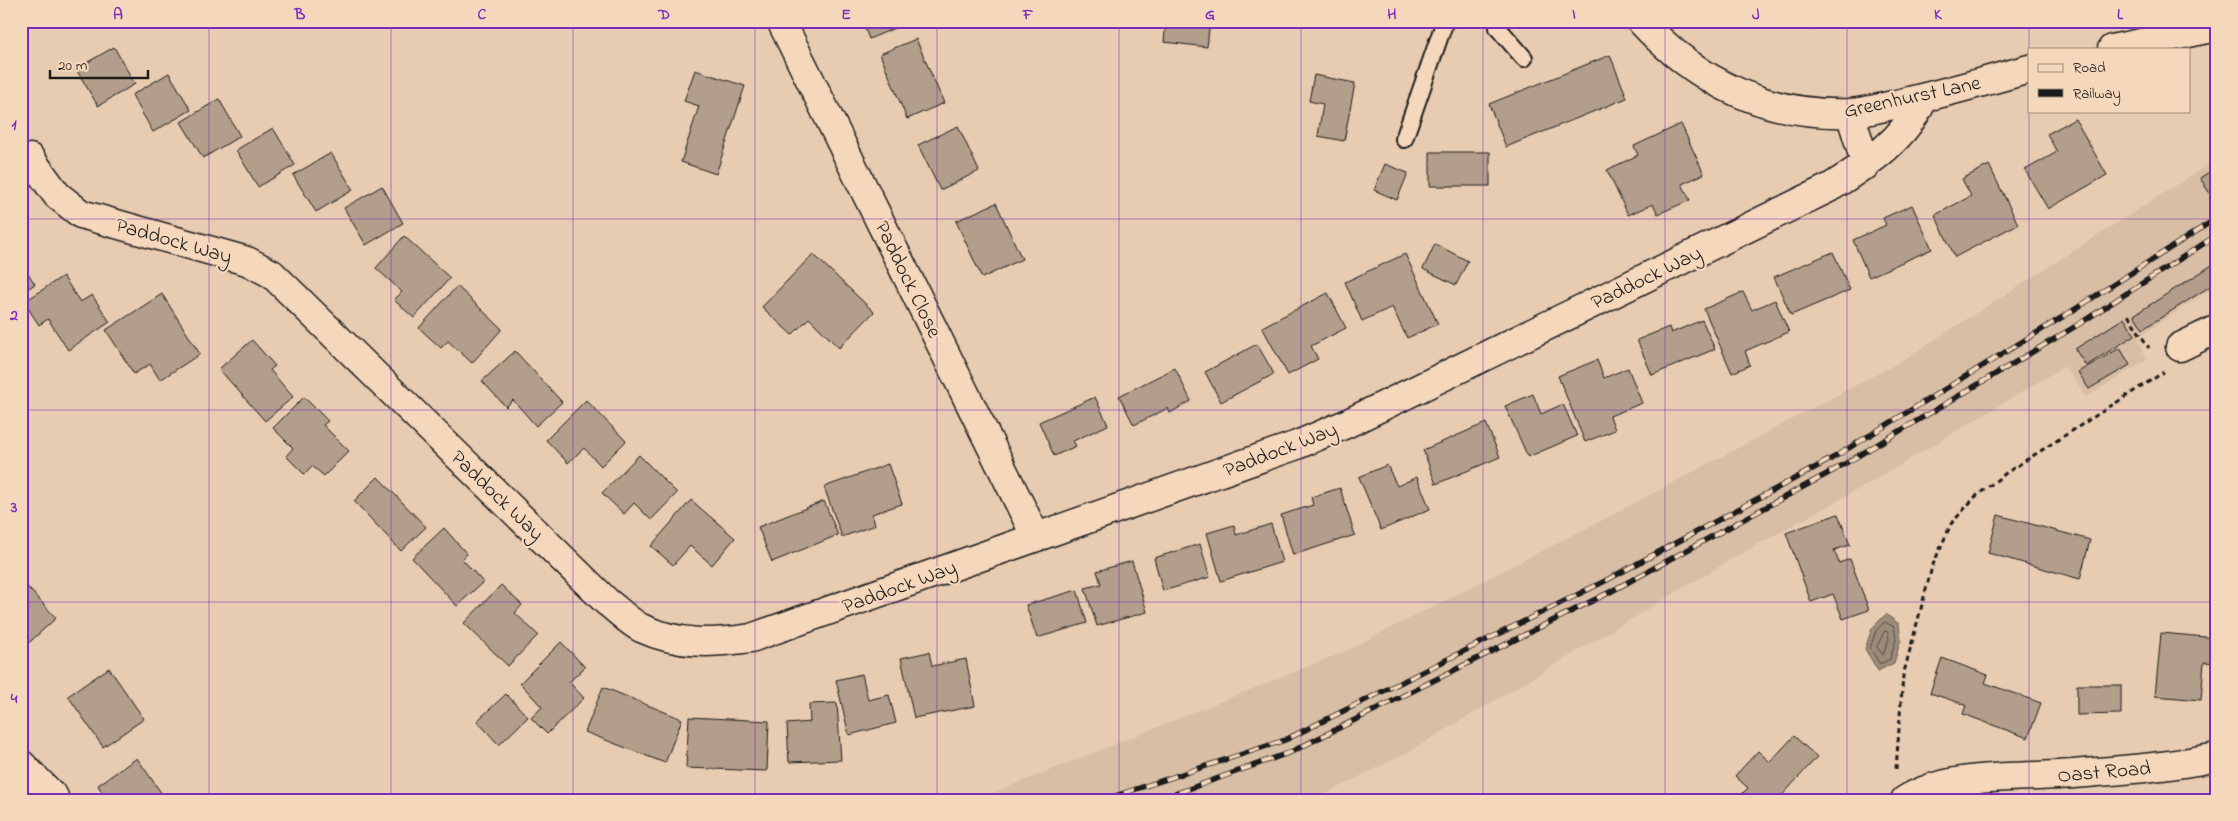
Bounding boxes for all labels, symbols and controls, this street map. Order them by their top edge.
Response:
text: A [113,3,123,27]
text: B [294,3,306,27]
text: C [478,3,487,27]
text: D [657,3,670,27]
text: E [841,3,851,27]
text: F [1022,3,1034,27]
text: G [1205,3,1215,27]
text: H [1387,3,1397,27]
text: I [1572,3,1576,27]
text: J [1752,3,1760,27]
text: K [1934,3,1943,27]
text: L [2117,3,2124,27]
scale bar [50,48,148,80]
legend [2028,48,2190,112]
text: 20 m [58,55,88,77]
text: Road [2073,57,2106,79]
street label: Greenhurst Lane [1841,69,1984,127]
text: Railway [2073,83,2121,106]
text: 1 [11,113,17,137]
street label: Paddock Way [111,211,235,275]
street label: Paddock Close [866,216,949,344]
street label: Paddock Way [1586,239,1708,320]
text: 2 [9,304,18,328]
street label: Paddock Way [1219,415,1343,488]
street label: Paddock Way [442,444,550,550]
text: 3 [10,496,18,520]
street label: Paddock Way [838,553,962,624]
text: 4 [10,687,18,711]
street label: Oast Road [2056,754,2152,792]

